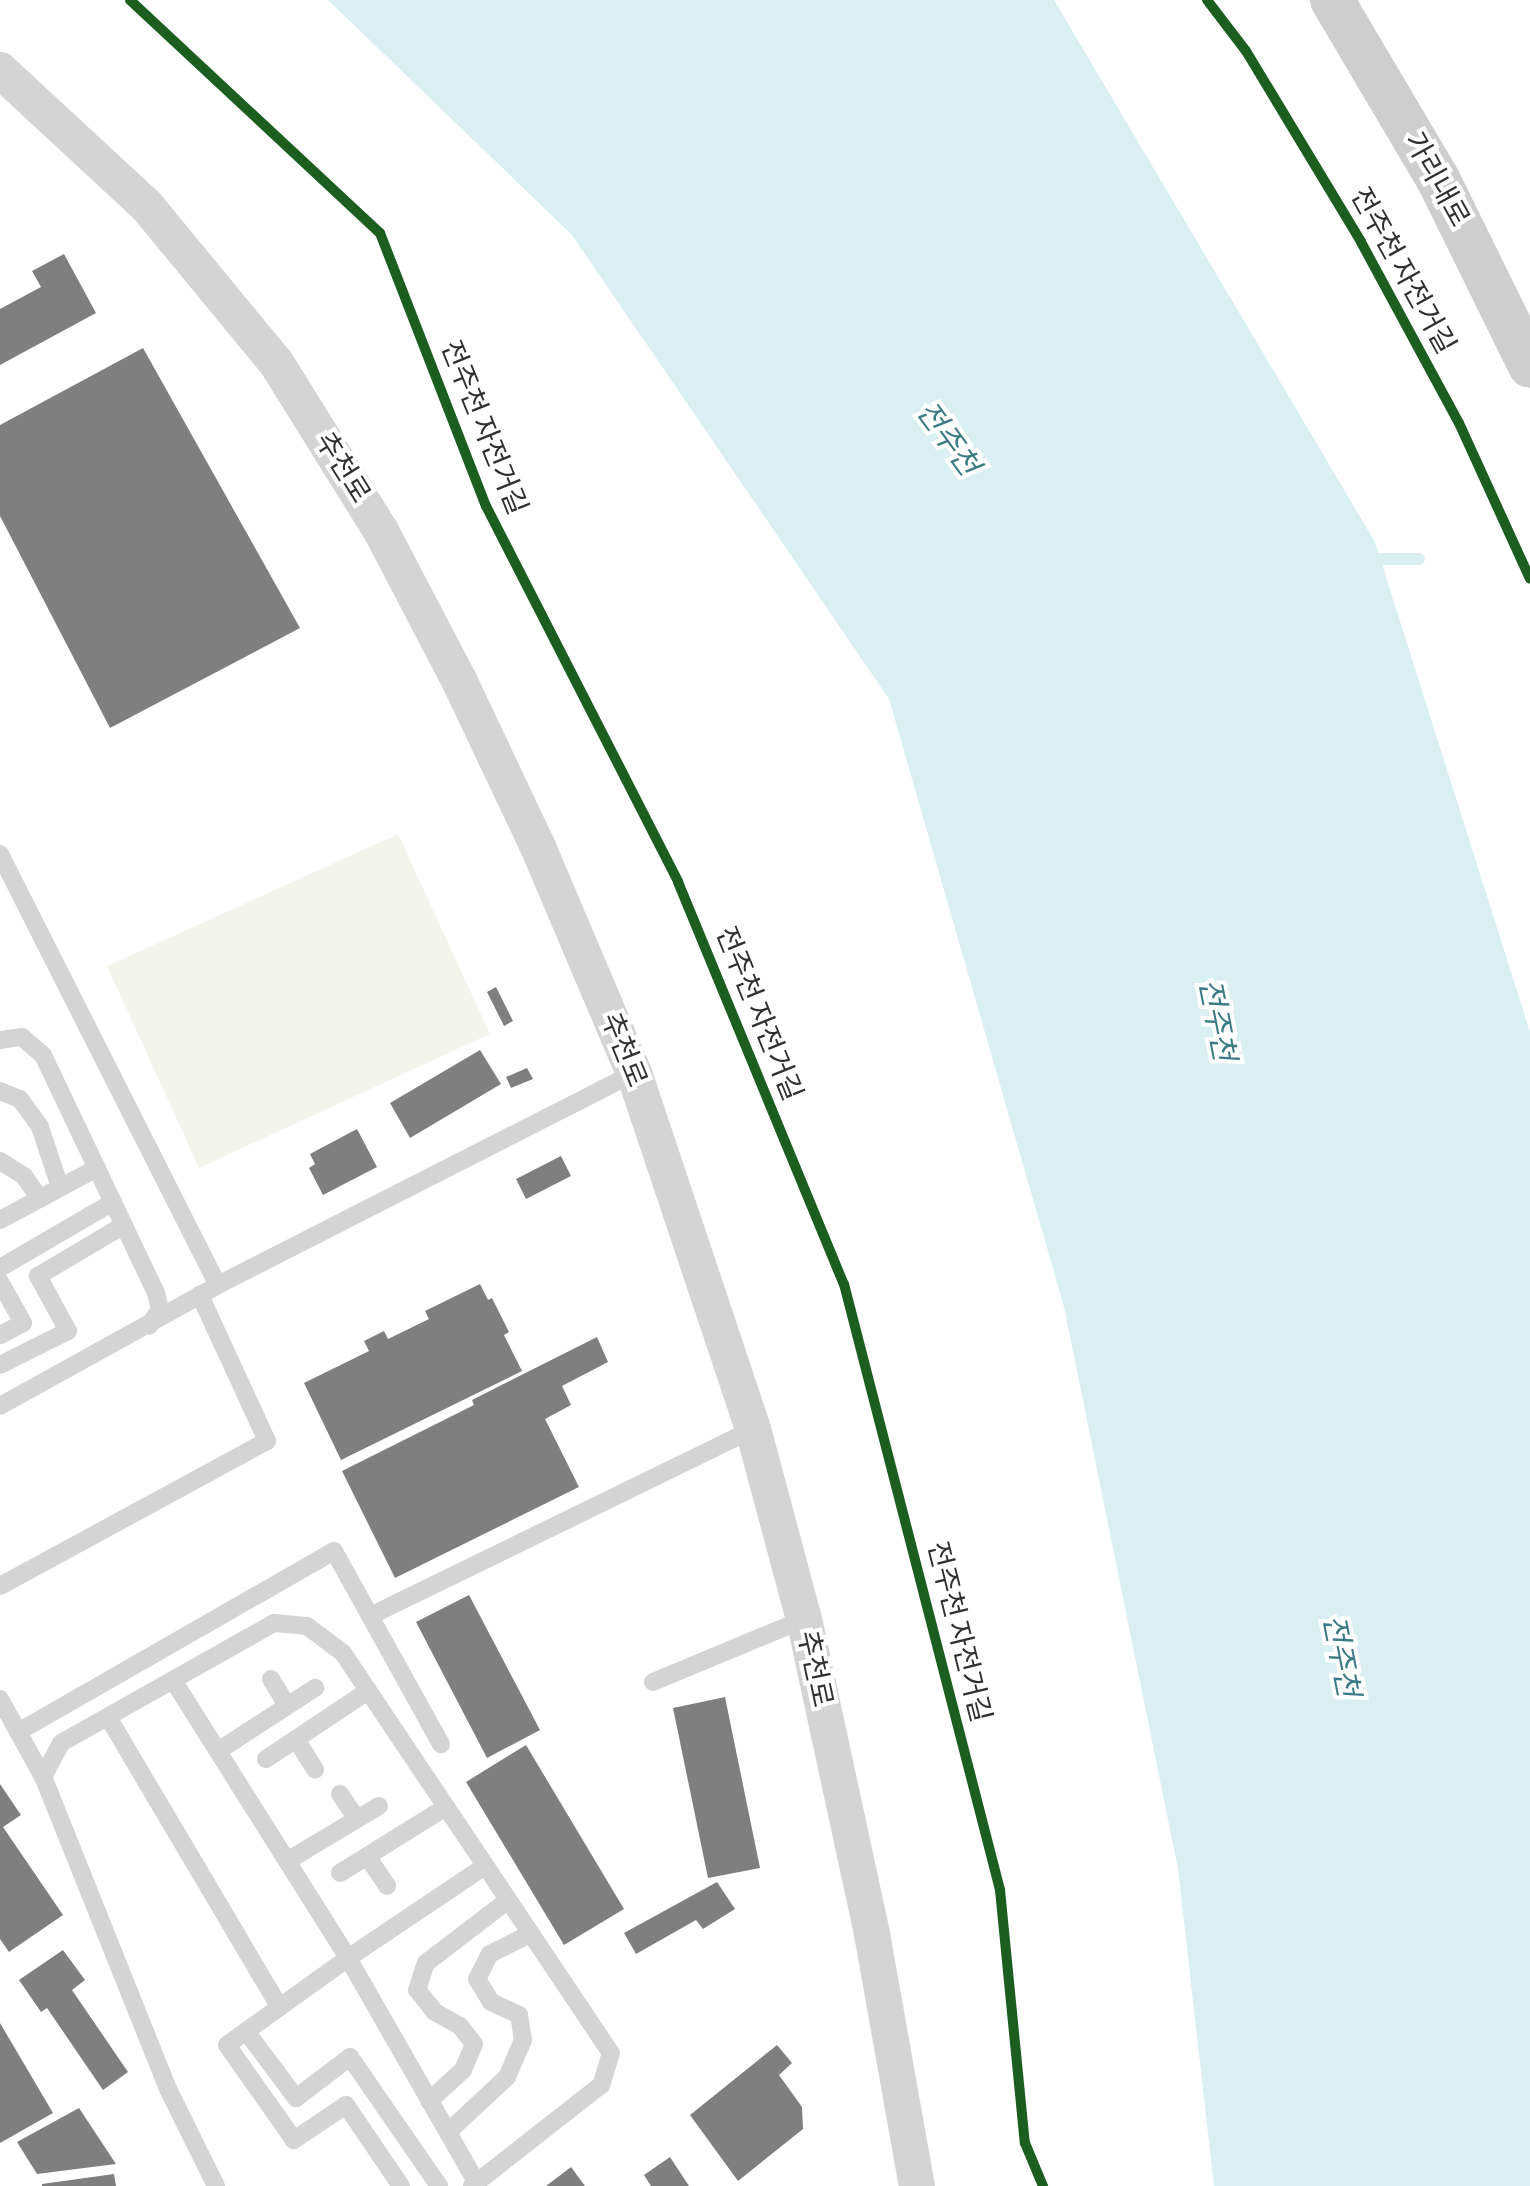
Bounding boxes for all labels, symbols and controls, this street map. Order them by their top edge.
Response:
street label: 가리내로 [1396,127,1476,233]
street label: 전주천 자전거길 [1342,182,1462,360]
street label: 전주천 자전거길 [433,336,533,520]
water label: 전주천 [908,395,986,483]
street label: 추천로 [307,426,377,510]
street label: 전주천 자전거길 [708,922,808,1106]
water label: 전주천 [1190,976,1242,1064]
street label: 추천로 [593,1008,653,1092]
street label: 전주천 자전거길 [919,1538,997,1726]
water label: 전주천 [1314,1612,1366,1700]
street label: 추천로 [790,1628,838,1710]

